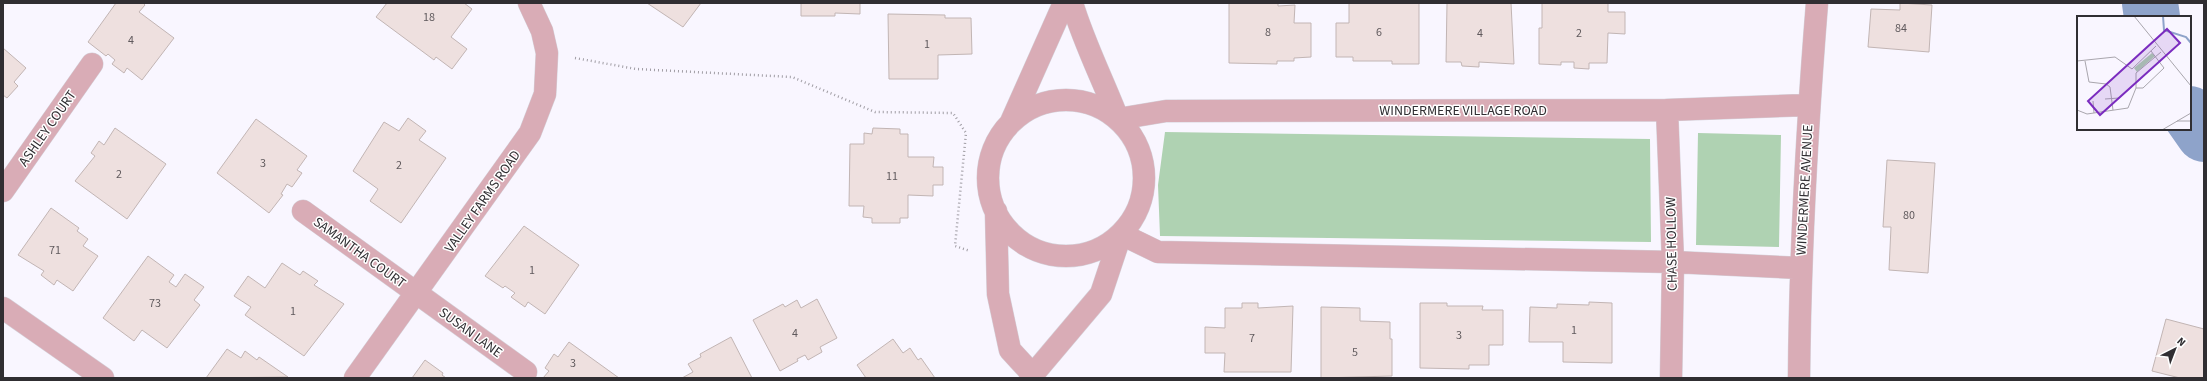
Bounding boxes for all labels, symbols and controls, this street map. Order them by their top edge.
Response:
house number: 18 [423,9,435,26]
inset map [2077,16,2191,130]
house number: 84 [1895,20,1907,37]
house number: 8 [1265,24,1271,41]
house number: 6 [1376,24,1382,41]
house number: 4 [1477,25,1483,42]
house number: 2 [1576,25,1582,42]
house number: 4 [128,32,134,49]
house number: 1 [924,36,930,53]
street label: ASHLEY COURT [14,86,82,171]
street label: WINDERMERE VILLAGE ROAD [1379,101,1547,121]
street label: WINDERMERE AVENUE [1792,124,1818,256]
street label: VALLEY FARMS ROAD [440,146,526,257]
house number: 3 [260,155,266,172]
house number: 2 [396,157,402,174]
house number: 2 [116,166,122,183]
house number: 11 [886,168,898,185]
street label: CHASE HOLLOW [1661,197,1683,291]
house number: 80 [1903,207,1915,224]
street label: SAMANTHA COURT [309,212,410,294]
house number: 71 [49,242,61,259]
house number: 1 [529,262,535,279]
house number: 73 [149,295,161,312]
house number: 1 [290,303,296,320]
street label: SUSAN LANE [435,303,506,363]
house number: 1 [1571,322,1577,339]
house number: 4 [792,325,798,342]
house number: 3 [1456,327,1462,344]
north arrow [2155,329,2195,369]
house number: 7 [1249,330,1255,347]
text: N [2174,334,2189,350]
house number: 5 [1352,344,1358,361]
house number: 3 [570,355,576,372]

